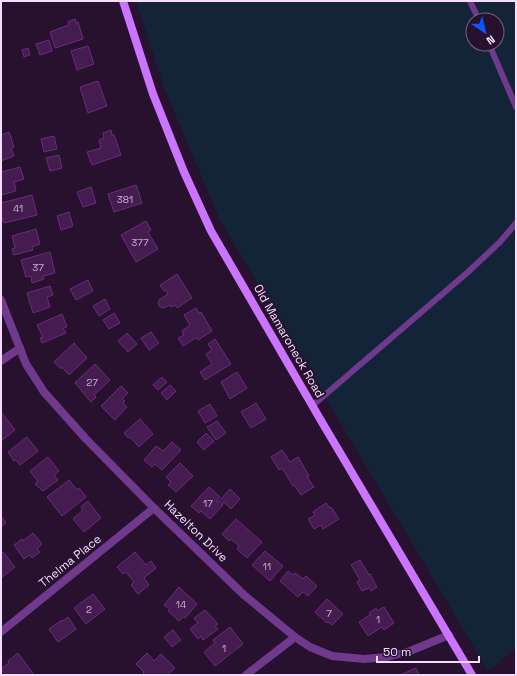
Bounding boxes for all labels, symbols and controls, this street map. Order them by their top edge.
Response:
north arrow [465,12,505,52]
text: N [484,32,498,48]
house number: 381 [117,193,133,206]
house number: 41 [13,202,23,215]
house number: 377 [131,236,149,249]
house number: 37 [32,261,44,274]
street label: Old Mamaroneck Road [250,281,328,401]
house number: 27 [86,376,98,389]
street label: Hazelton Drive [161,497,231,565]
house number: 17 [203,497,213,510]
street label: Thelma Place [35,531,105,591]
house number: 11 [263,560,271,573]
house number: 14 [176,598,186,611]
house number: 2 [86,603,92,616]
house number: 7 [326,607,332,620]
house number: 1 [376,613,380,626]
scale bar [377,638,479,664]
house number: 1 [222,642,226,655]
text: 50 m [383,644,411,660]

